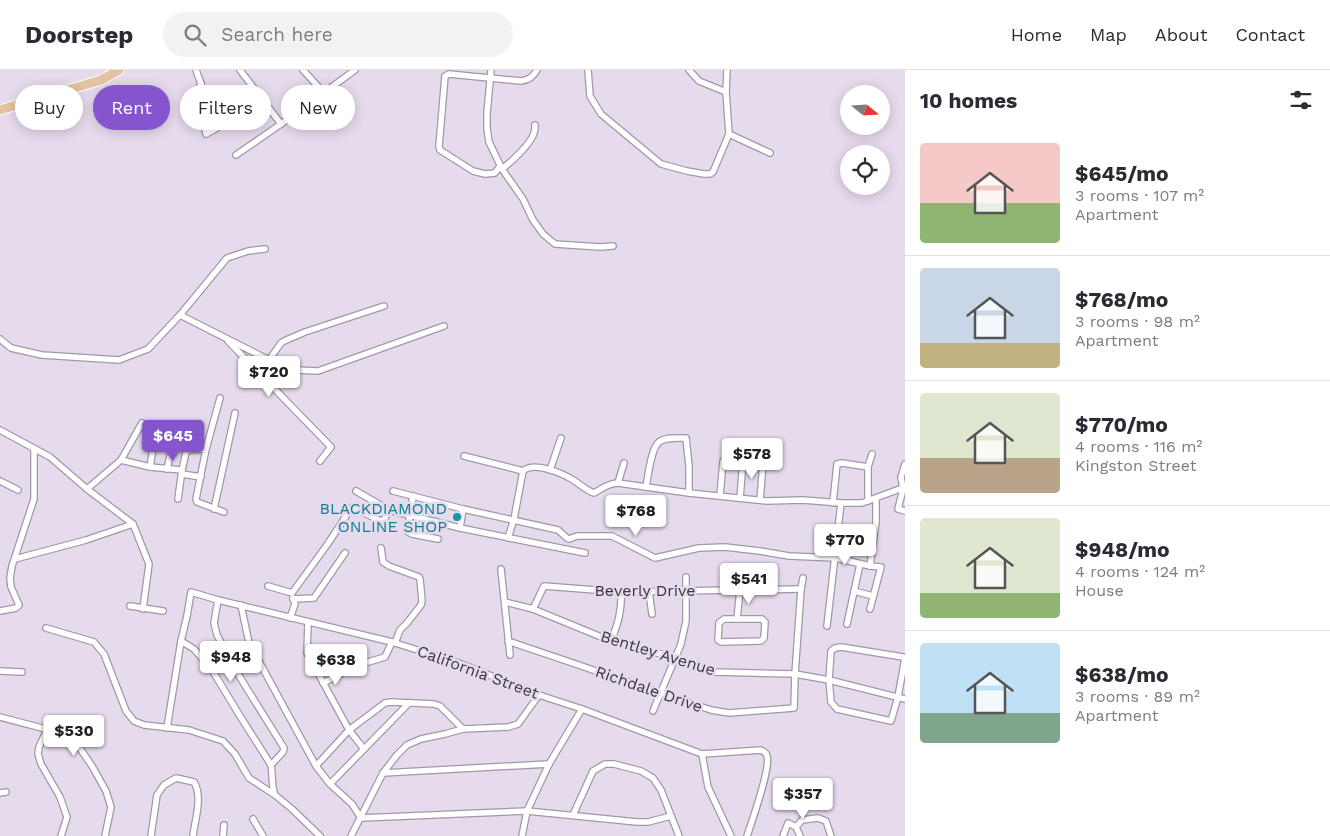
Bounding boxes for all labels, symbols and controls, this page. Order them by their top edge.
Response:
search box [163,12,513,57]
text: Doorstep [25,21,133,49]
icon: search [181,21,209,49]
text: Search here [221,23,333,46]
text: Home [1011,24,1062,45]
text: Map [1090,24,1127,45]
text: About [1155,24,1207,45]
text: Contact [1235,24,1305,45]
chip: Buy [15,85,83,130]
chip: Rent [93,85,170,130]
chip: Filters [180,85,271,130]
chip: New [281,85,355,130]
north arrow [840,85,890,135]
map controls [840,85,890,195]
icon: filters [1287,86,1315,114]
text: 10 homes [920,88,1017,113]
button: locate [840,145,890,195]
text: $645/mo [1075,161,1169,186]
icon: home [960,163,1020,223]
text: 3 rooms · 107 m² [1075,186,1204,205]
text: Apartment [1075,205,1158,224]
text: $768/mo [1075,287,1168,312]
icon: home [960,288,1020,348]
text: 3 rooms · 98 m² [1075,312,1200,331]
text: Apartment [1075,331,1158,350]
pin: $720 [239,356,299,398]
text: $720 [249,362,289,381]
text: $770/mo [1075,412,1168,437]
icon: home [960,413,1020,473]
pin: $645 [143,420,203,462]
text: $645 [153,426,193,445]
text: 4 rooms · 116 m² [1075,437,1202,456]
pin: $578 [722,438,782,480]
text: $578 [733,444,771,463]
text: Kingston Street [1075,456,1196,475]
pin: $768 [606,494,666,537]
place label: BLACKDIAMOND ONLINE SHOP [320,499,447,536]
text: $768 [616,501,656,520]
marker: BLACKDIAMOND ONLINE SHOP [451,511,463,523]
pin: $770 [815,524,875,566]
text: $770 [825,530,865,549]
text: $948/mo [1075,537,1170,562]
icon: home [960,538,1020,598]
pin: $541 [719,562,779,605]
text: 4 rooms · 124 m² [1075,562,1205,581]
text: $541 [731,569,767,588]
street label: Beverly Drive [594,581,696,600]
text: House [1075,581,1124,600]
street label: Bentley Avenue [598,626,718,680]
pin: $948 [201,640,261,683]
street label: California Street [415,641,542,703]
pin: $638 [306,644,366,686]
text: $948 [211,647,251,666]
text: $638 [316,650,356,669]
street label: Richdale Drive [593,662,705,716]
text: $638/mo [1075,662,1168,687]
icon: home [960,663,1020,723]
text: 3 rooms · 89 m² [1075,687,1200,706]
text: Apartment [1075,706,1158,725]
pin: $530 [44,714,104,757]
text: $530 [54,721,94,740]
pin: $357 [773,778,833,820]
text: $357 [784,784,822,803]

